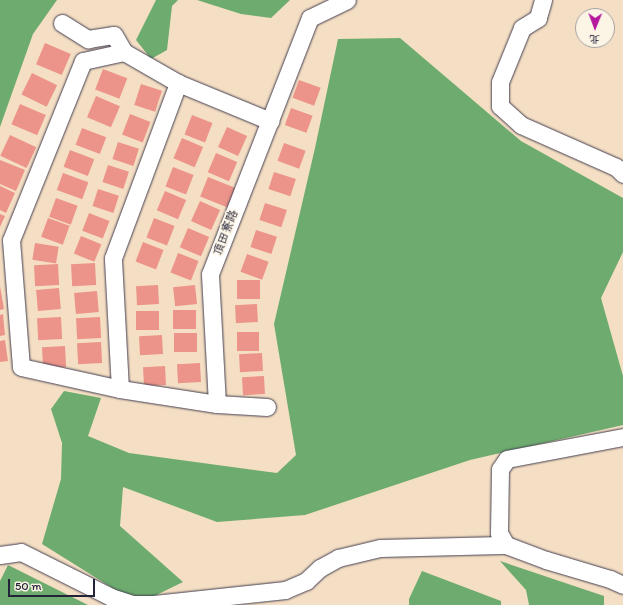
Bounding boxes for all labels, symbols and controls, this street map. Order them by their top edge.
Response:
north arrow [575,8,615,48]
text: 北 [589,33,600,46]
street label: 頂田寮路 [211,208,241,258]
scale bar [10,571,97,597]
text: 50 m [15,579,41,593]

